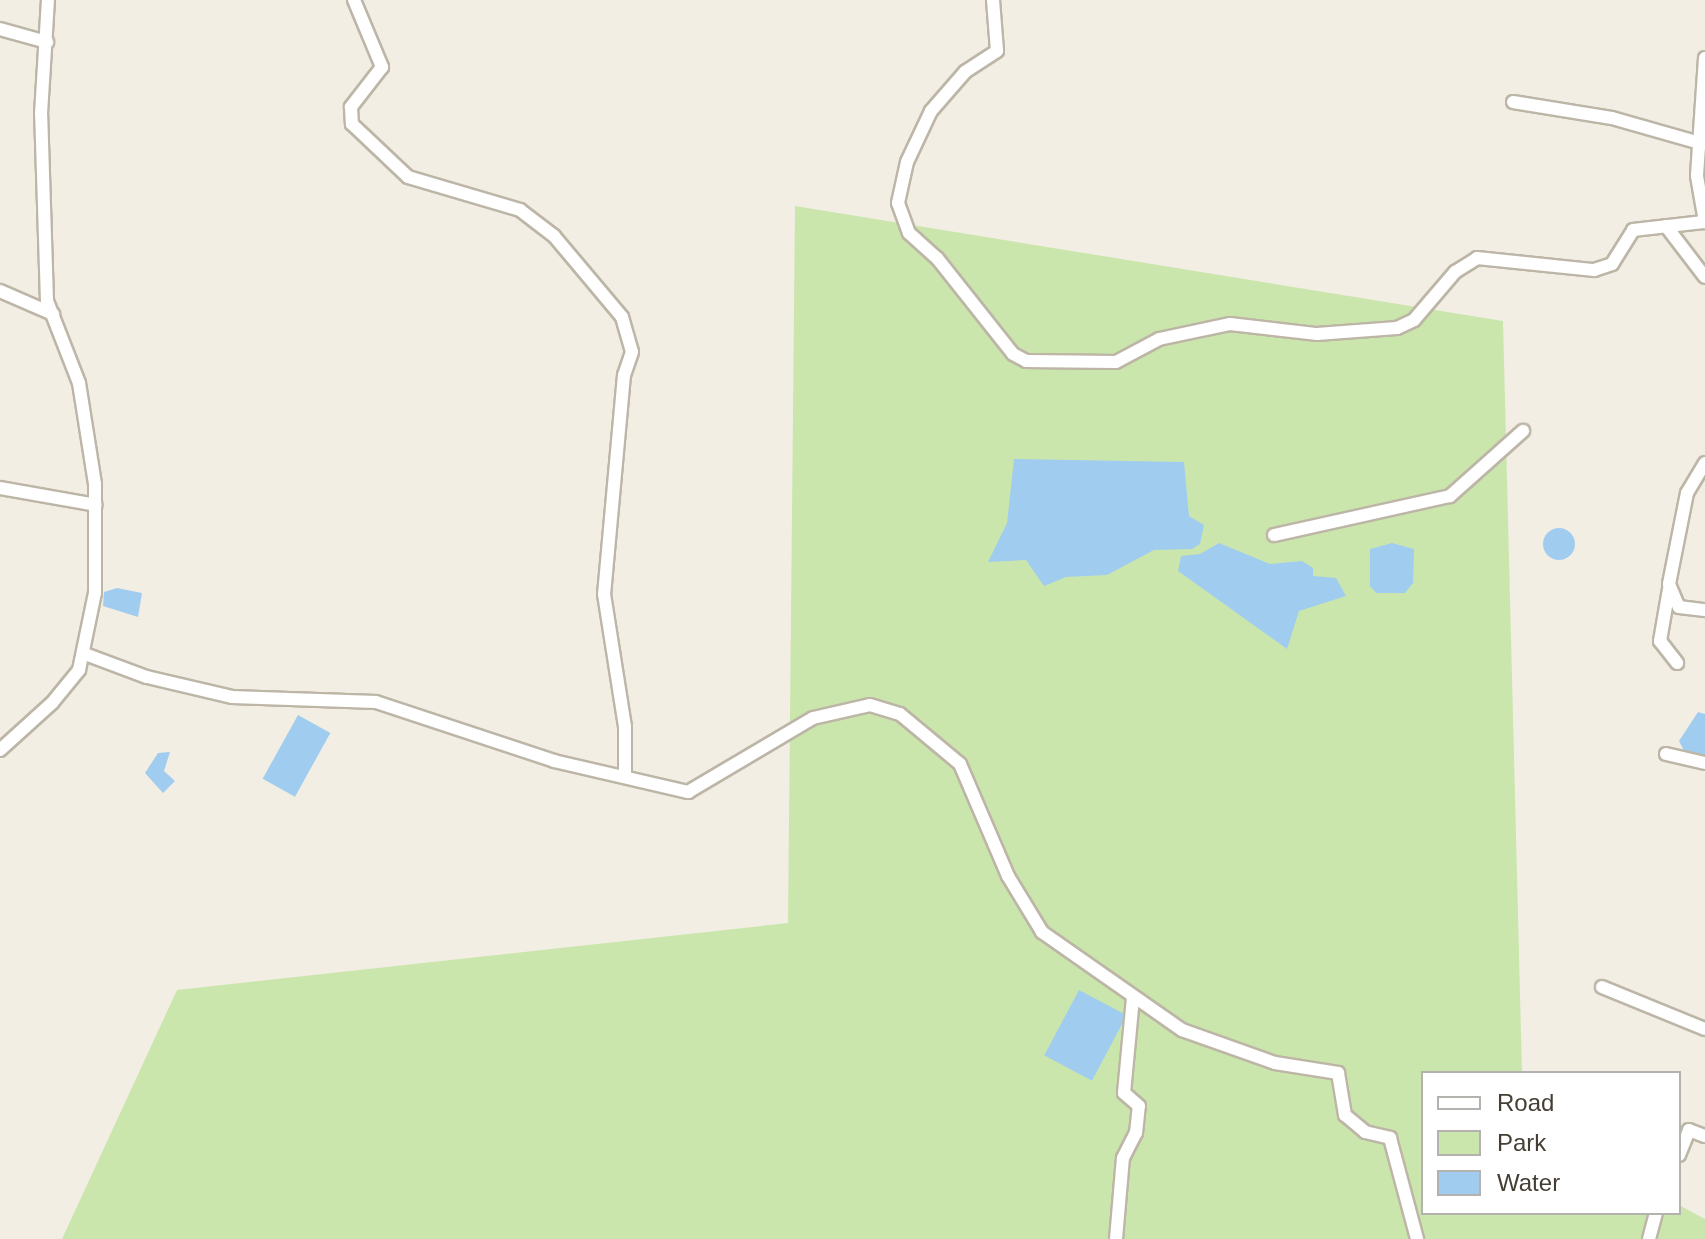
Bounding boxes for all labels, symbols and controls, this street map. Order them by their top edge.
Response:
legend [1421,1071,1681,1215]
text: Road [1497,1089,1554,1116]
text: Park [1497,1129,1546,1156]
text: Water [1497,1169,1560,1196]

